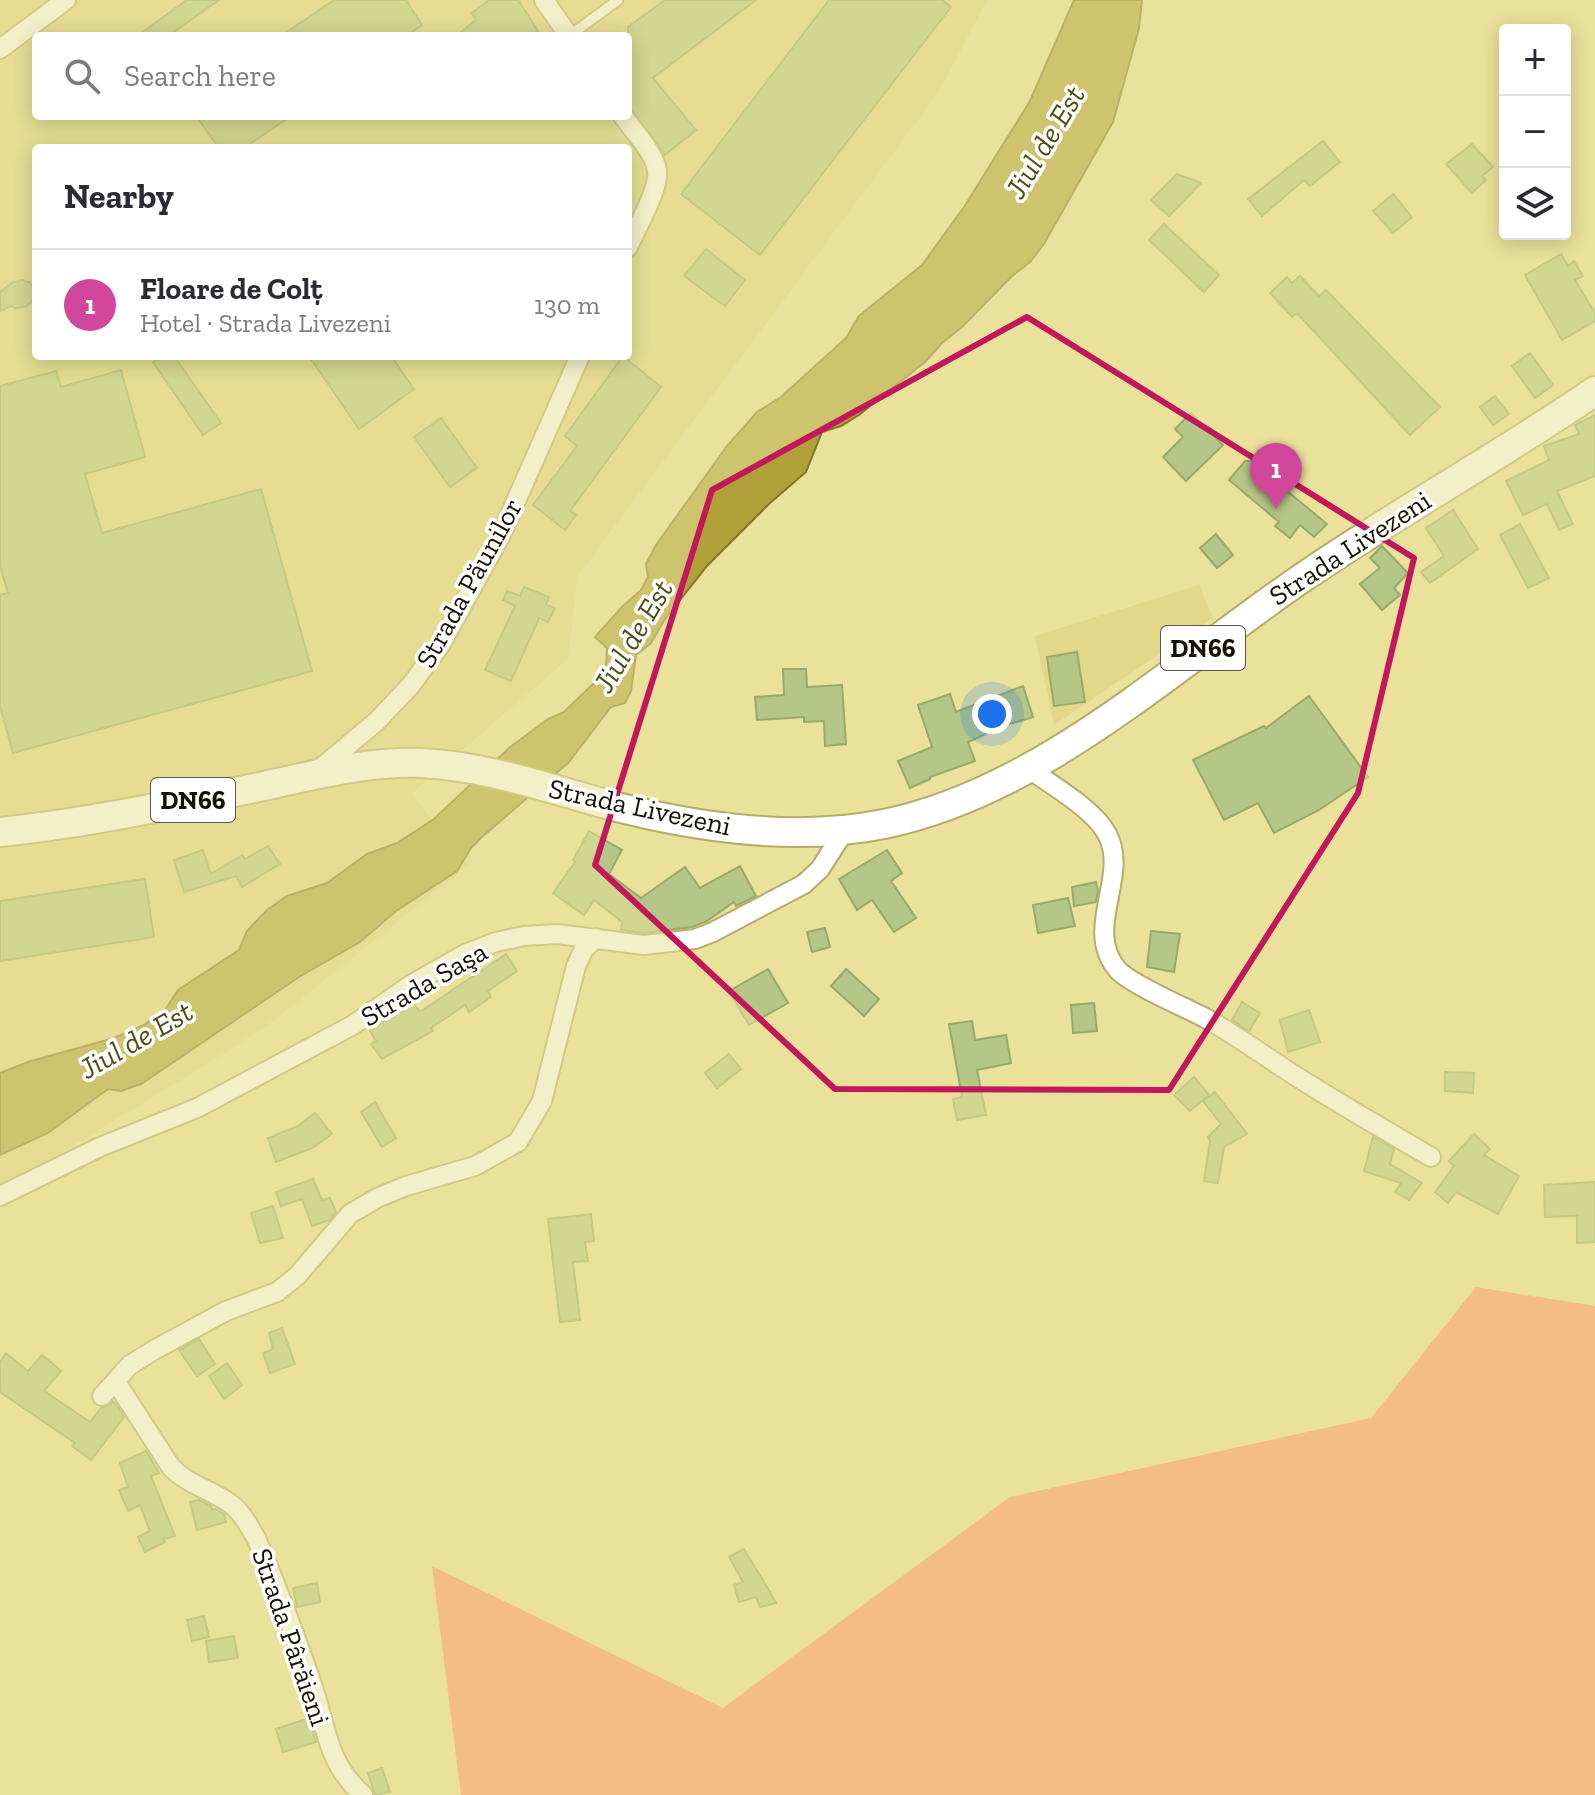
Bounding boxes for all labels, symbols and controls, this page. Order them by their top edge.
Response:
map controls [1499,24,1571,240]
button: + [1499,24,1571,96]
search box [32,32,632,120]
icon: search [60,54,104,98]
text: Search here [124,58,276,94]
water label: Jiul de Est [997,79,1093,206]
button: − [1499,96,1571,168]
button: layers [1499,168,1571,240]
text: Nearby [64,176,174,217]
text: Floare de Colț [140,271,322,307]
text: 1 [85,289,95,321]
text: 130 m [534,289,600,321]
text: Hotel · Strada Livezeni [140,307,391,339]
pin: 1 [1250,443,1302,509]
street label: Strada Livezeni [1263,484,1437,612]
street label: Strada Păunilor [409,493,529,673]
water label: Jiul de Est [585,573,681,700]
road number: DN66 [1161,626,1245,670]
your location [972,694,1012,734]
street label: Strada Livezeni [546,772,734,842]
road number: DN66 [151,778,235,822]
street label: Strada Saşa [355,934,493,1033]
water label: Jiul de Est [72,993,199,1087]
street label: Strada Pârăieni [245,1544,337,1730]

